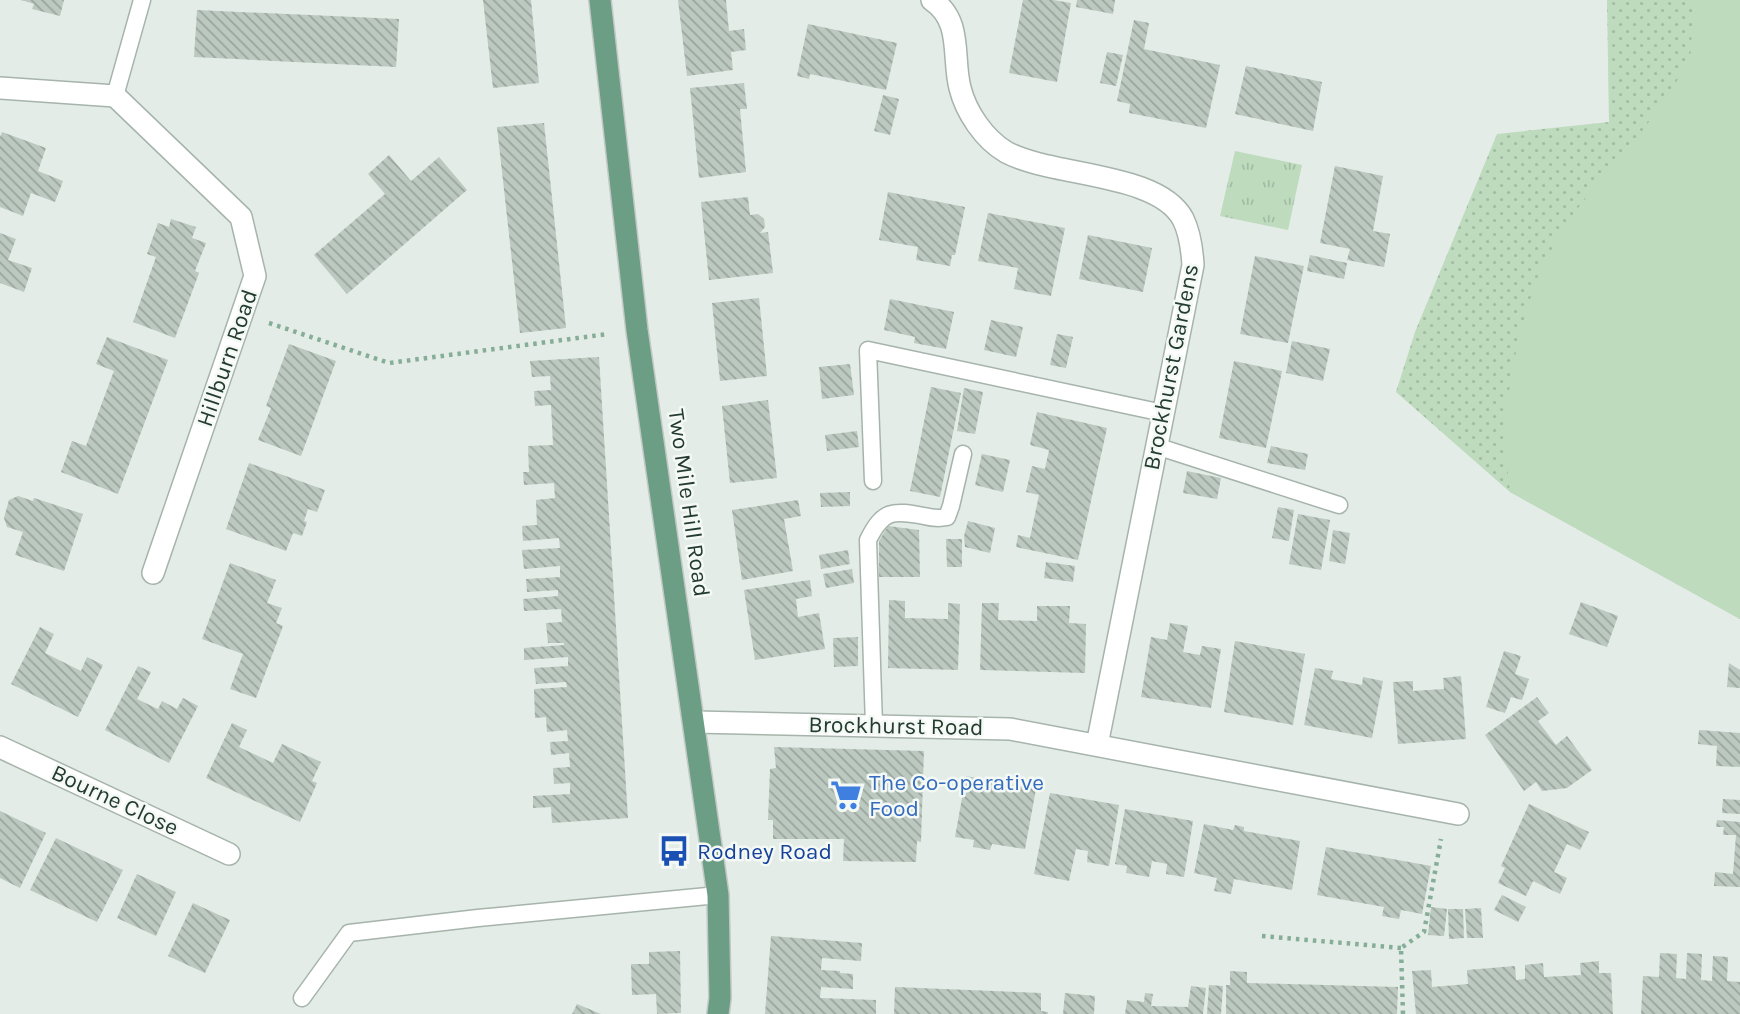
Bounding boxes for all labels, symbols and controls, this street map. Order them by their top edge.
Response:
street label: Brockhurst Gardens [1138,262,1204,472]
street label: Hillburn Road [191,286,263,430]
street label: Two Mile Hill Road [662,407,716,599]
street label: Brockhurst Road [808,711,984,741]
street label: Bourne Close [47,759,183,841]
place label: The Co-operative Food [869,769,1044,822]
supermarket icon: The Co-operative Food [829,778,863,812]
bus stop icon: Rodney Road [657,834,691,868]
place label: Rodney Road [697,838,832,865]

